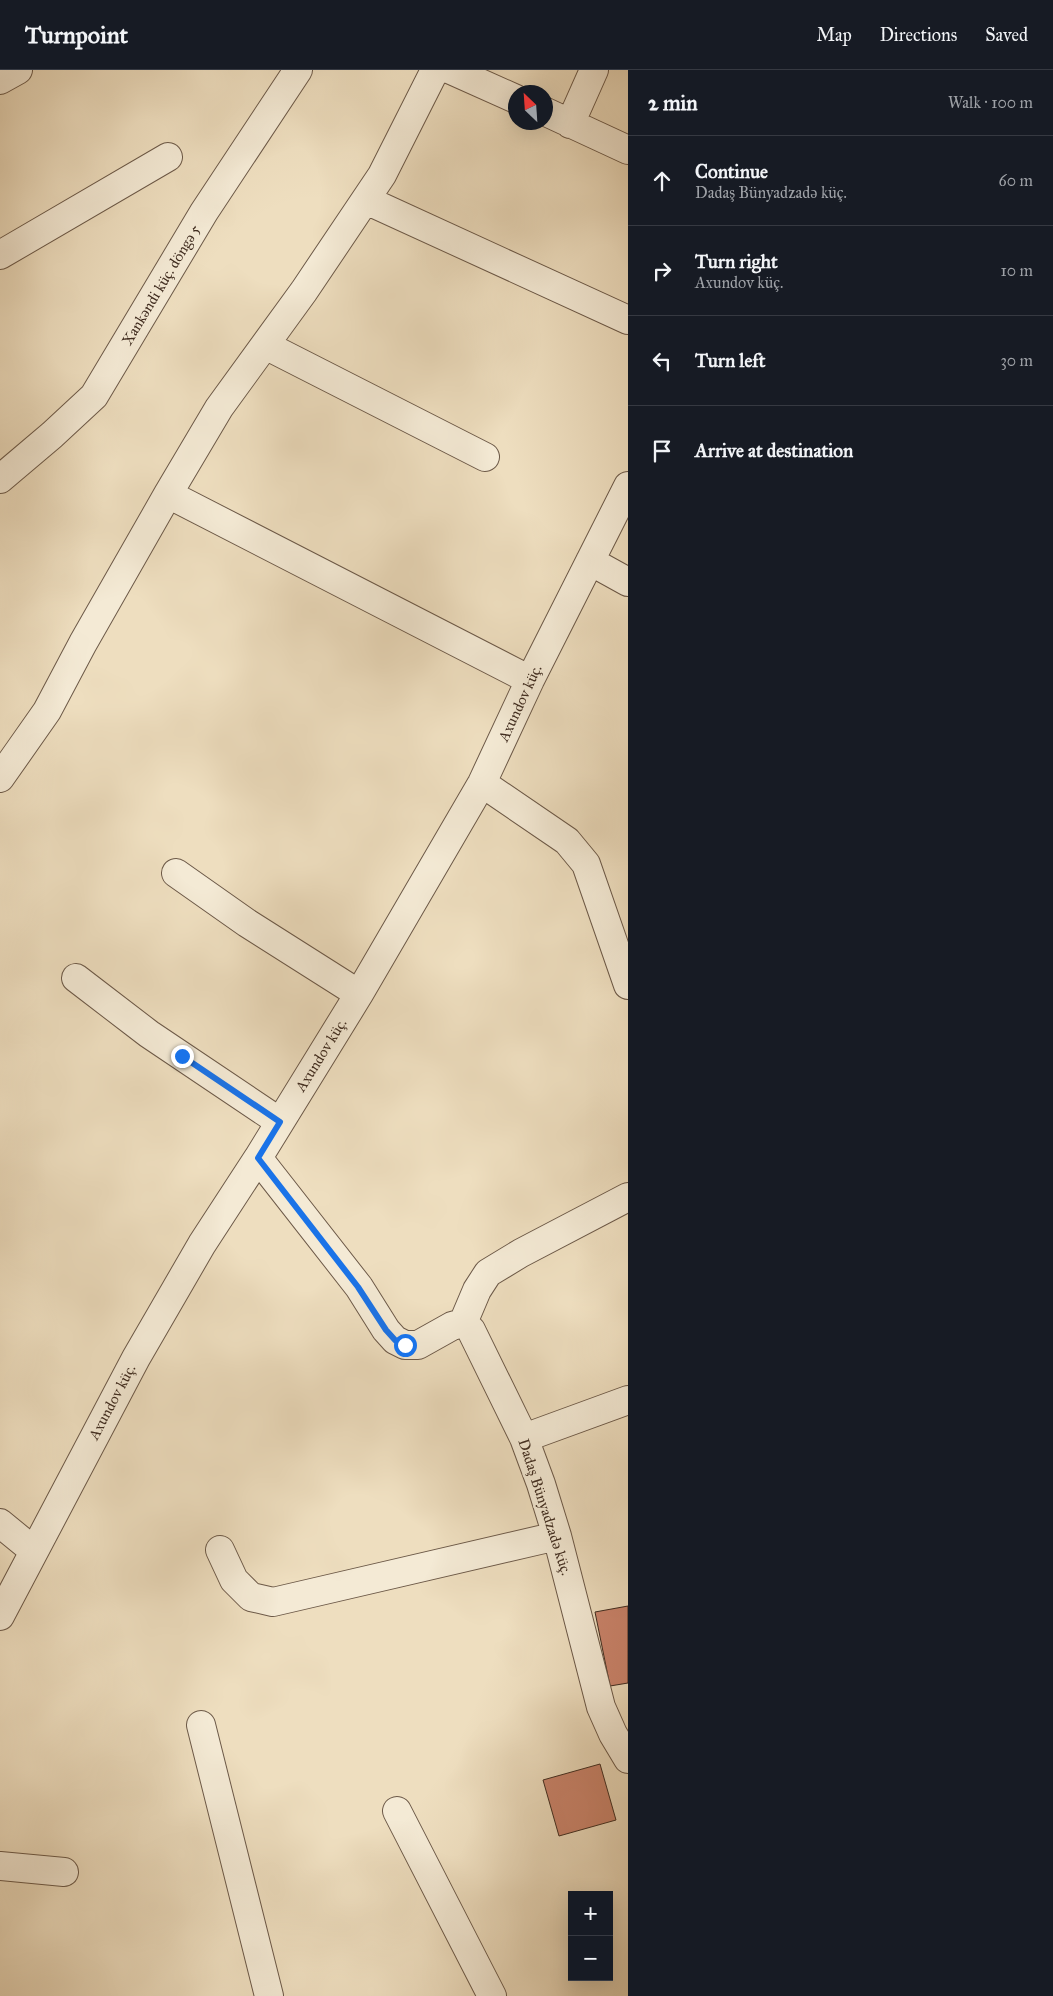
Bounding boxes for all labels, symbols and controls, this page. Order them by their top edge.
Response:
text: Turnpoint [25,20,128,50]
text: Map [816,24,852,46]
text: Directions [880,24,957,46]
text: Saved [985,24,1028,46]
north arrow [508,85,553,130]
text: 2 min [648,90,698,116]
text: Walk · 100 m [948,93,1033,112]
text: Continue [695,160,768,183]
icon: ahead [648,167,676,195]
text: 60 m [999,171,1033,190]
text: Dadaş Bünyadzadə küç. [695,183,847,202]
street label: Xankəndi küç. döngə 5 [118,221,204,349]
text: Turn right [695,250,778,273]
icon: right [648,257,676,285]
text: 10 m [1001,261,1033,280]
text: Axundov küç. [695,273,783,292]
icon: left [648,347,676,375]
text: Turn left [695,349,765,372]
text: 30 m [1000,351,1033,370]
icon: arrive [648,437,676,465]
text: Arrive at destination [695,439,853,462]
street label: Axundov küç. [494,662,546,745]
street label: Axundov küç. [291,1015,351,1096]
route end [171,1045,194,1068]
route start [394,1334,417,1357]
street label: Axundov küç. [84,1361,139,1444]
street label: Dadaş Bünyadzadə küç. [514,1436,576,1578]
map controls [568,1891,613,1981]
button: + [568,1891,613,1936]
button: − [568,1936,613,1981]

